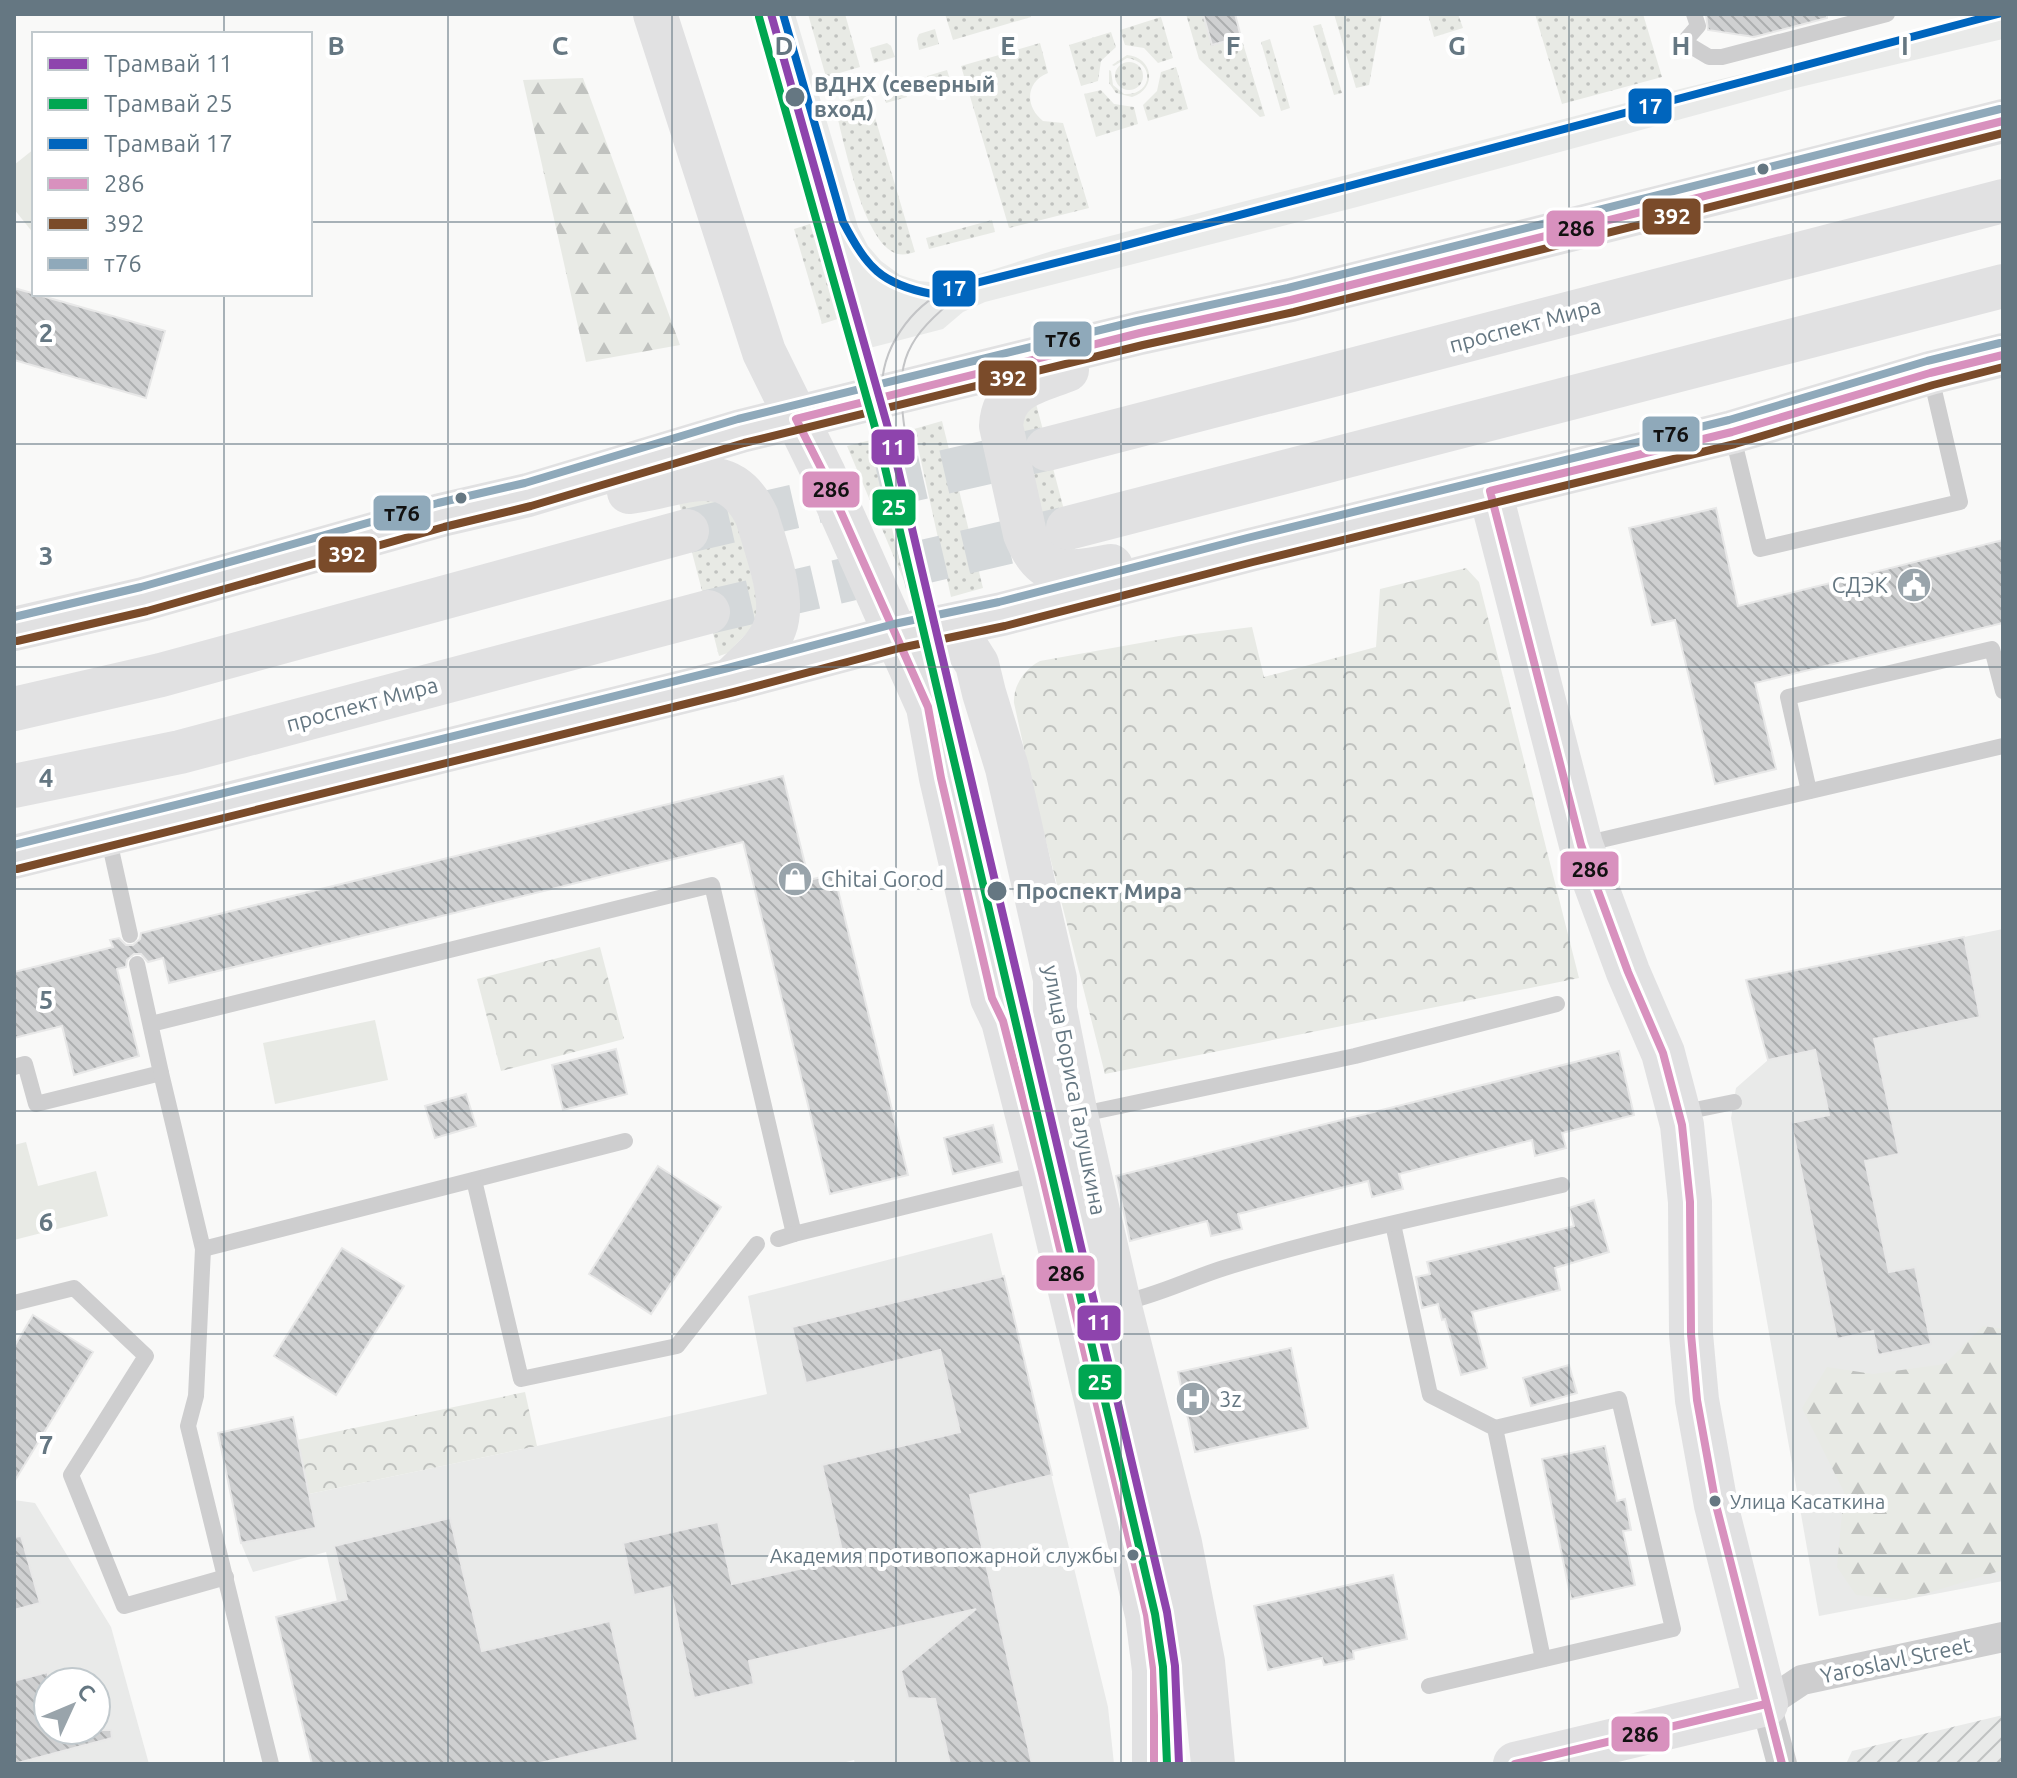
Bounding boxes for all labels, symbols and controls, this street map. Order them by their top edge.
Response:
text: B [327,31,345,60]
text: C [552,31,569,60]
text: D [775,31,793,60]
text: E [1000,31,1016,60]
text: F [1226,31,1240,60]
text: G [1448,31,1466,60]
text: H [1672,31,1690,60]
text: I [1901,31,1909,60]
legend [32,32,312,296]
text: Трамвай 11 [104,50,233,77]
place label: ВДНХ (северный вход) [814,71,995,122]
marker: ВДНХ (северный вход) [783,85,807,109]
line badge: 17 [1627,87,1673,125]
text: Трамвай 25 [104,90,233,117]
text: 17 [1638,93,1662,118]
text: Трамвай 17 [104,130,233,157]
unlabelled marker [1755,161,1771,177]
text: 286 [104,170,145,197]
line badge: 392 [1641,197,1702,236]
text: 392 [1653,203,1691,228]
line badge: 286 [1545,209,1606,248]
text: 392 [104,210,145,237]
text: 286 [1557,215,1595,240]
text: т76 [104,250,142,277]
line badge: 17 [931,269,977,308]
text: 17 [942,275,966,300]
street label: проспект Мира [1446,292,1603,357]
text: 2 [39,318,53,347]
line badge: т76 [1032,320,1093,358]
text: т76 [1045,326,1081,351]
line badge: 392 [977,359,1038,397]
text: 392 [989,365,1027,390]
line badge: т76 [1641,415,1701,453]
text: т76 [1653,421,1689,446]
line badge: 11 [870,428,916,466]
text: 11 [881,434,905,459]
line badge: 286 [801,470,861,509]
text: 286 [812,476,850,501]
line badge: 25 [871,488,917,527]
unlabelled marker [453,490,469,506]
line badge: т76 [372,494,432,532]
text: 25 [882,494,906,519]
text: т76 [384,500,420,525]
line badge: 392 [317,535,378,574]
text: 3 [39,541,53,570]
text: 392 [328,541,366,566]
public building icon: СДЭК [1895,566,1933,604]
place label: СДЭК [1832,572,1889,597]
street label: проспект Мира [283,671,440,736]
text: 4 [39,763,53,792]
line badge: 286 [1559,850,1620,888]
text: 286 [1571,856,1609,881]
shop icon: Chitai Gorod [776,860,814,898]
place label: Chitai Gorod [821,866,944,891]
place label: Проспект Мира [1016,878,1182,903]
marker: Проспект Мира [985,879,1009,903]
street label: улица Бориса Галушкина [1039,963,1112,1217]
text: 5 [39,985,53,1014]
text: 6 [39,1207,53,1236]
line badge: 286 [1035,1254,1096,1292]
text: 286 [1047,1260,1085,1285]
line badge: 11 [1076,1304,1122,1342]
text: 11 [1087,1309,1111,1334]
line badge: 25 [1077,1363,1123,1401]
text: 25 [1088,1369,1112,1394]
hospital icon: 3z [1174,1380,1212,1418]
place label: 3z [1219,1386,1242,1411]
text: 7 [39,1430,53,1459]
place label: Улица Касаткина [1730,1490,1885,1513]
marker: Улица Касаткина [1707,1493,1723,1509]
place label: Академия противопожарной службы [770,1544,1118,1567]
marker: Академия противопожарной службы [1125,1547,1141,1563]
street label: Yaroslavl Street [1818,1631,1974,1688]
north arrow [32,1666,112,1746]
text: С [73,1678,101,1706]
line badge: 286 [1610,1715,1671,1753]
text: 286 [1621,1721,1659,1746]

